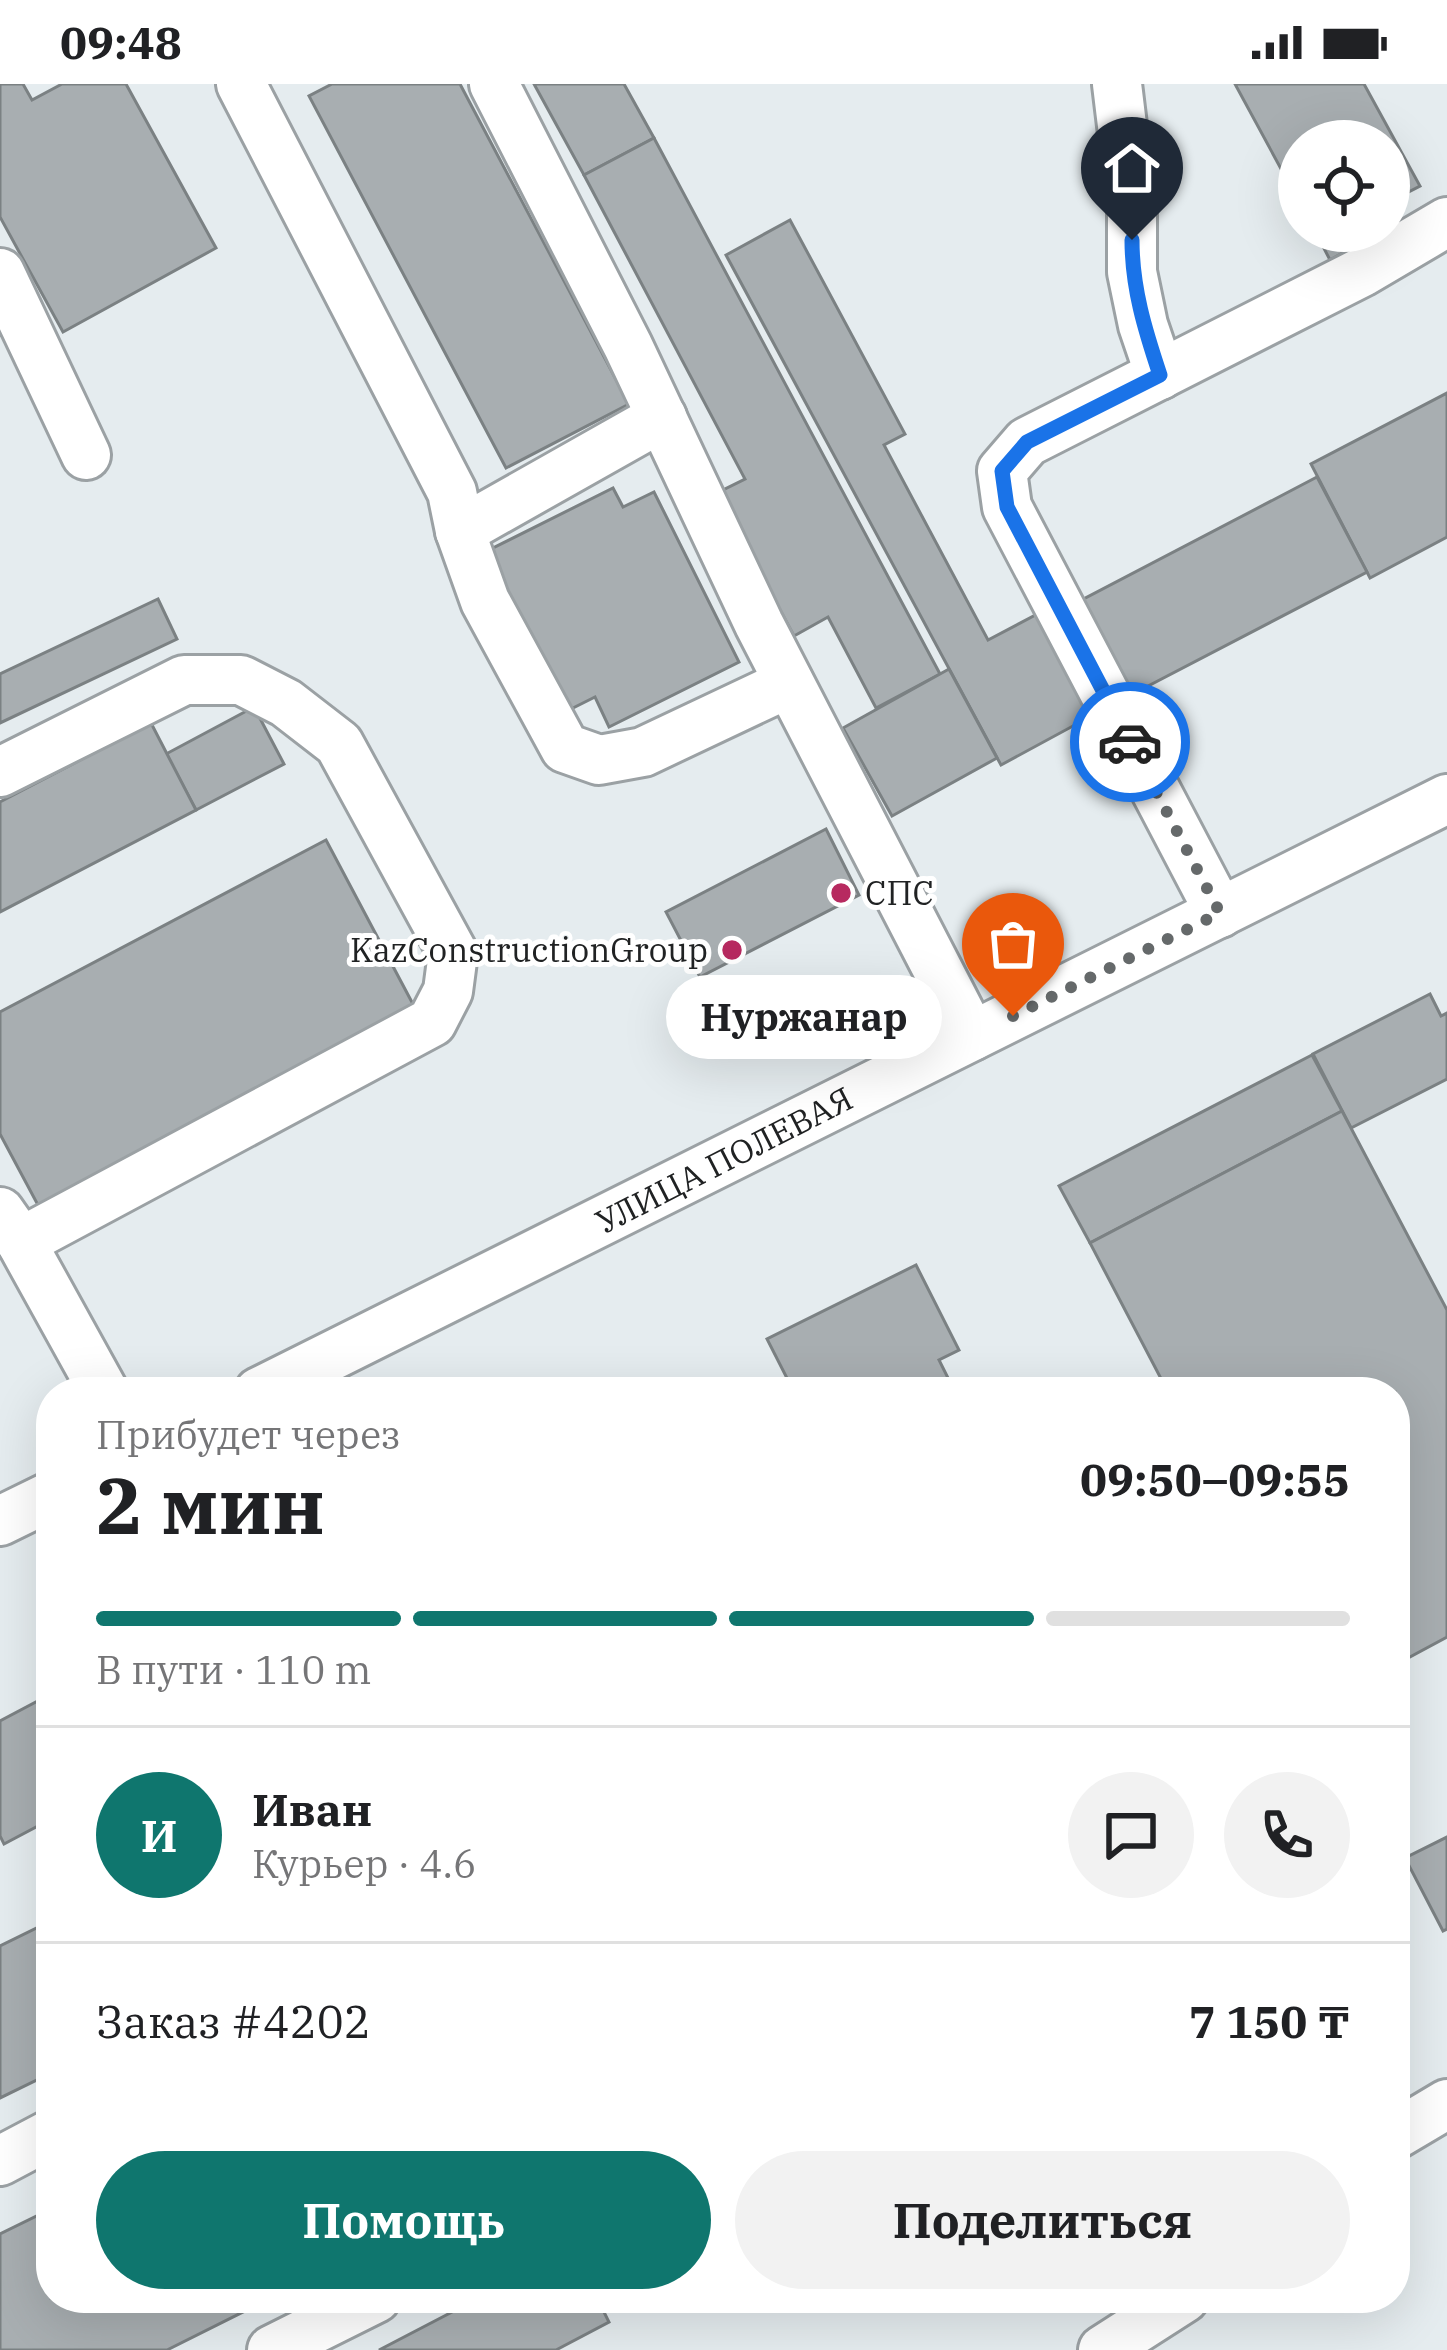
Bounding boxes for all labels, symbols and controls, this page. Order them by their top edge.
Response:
text: 09:48 [60,13,182,71]
pin [1081,117,1183,240]
map controls [1278,120,1410,252]
button: locate [1278,120,1410,252]
icon: home [1099,135,1165,201]
courier [1070,682,1190,802]
icon: car [1097,709,1163,775]
place label: СПС [865,871,934,914]
marker: СПС [828,880,854,906]
pin [962,893,1064,1016]
icon: bag [980,911,1046,977]
place label: KazConstructionGroup [350,928,708,971]
marker: KazConstructionGroup [719,937,745,963]
callout: Нуржанар [665,974,941,1058]
text: Нуржанар [700,991,908,1042]
street label: УЛИЦА ПОЛЕВАЯ [588,1076,859,1243]
text: Прибудет через [96,1409,401,1460]
text: 09:50–09:55 [1080,1450,1350,1508]
text: 2 мин [96,1454,325,1555]
text: В пути · 110 m [96,1644,371,1695]
button: chat [1068,1772,1194,1898]
button: phone [1224,1772,1350,1898]
text: Иван [252,1780,372,1838]
text: И [141,1806,177,1864]
text: Курьер · 4.6 [252,1838,476,1889]
text: Заказ #4202 [96,1992,371,2050]
text: 7 150 ₸ [1189,1992,1350,2050]
button: Помощь [96,2151,711,2289]
button: Поделиться [735,2151,1350,2289]

